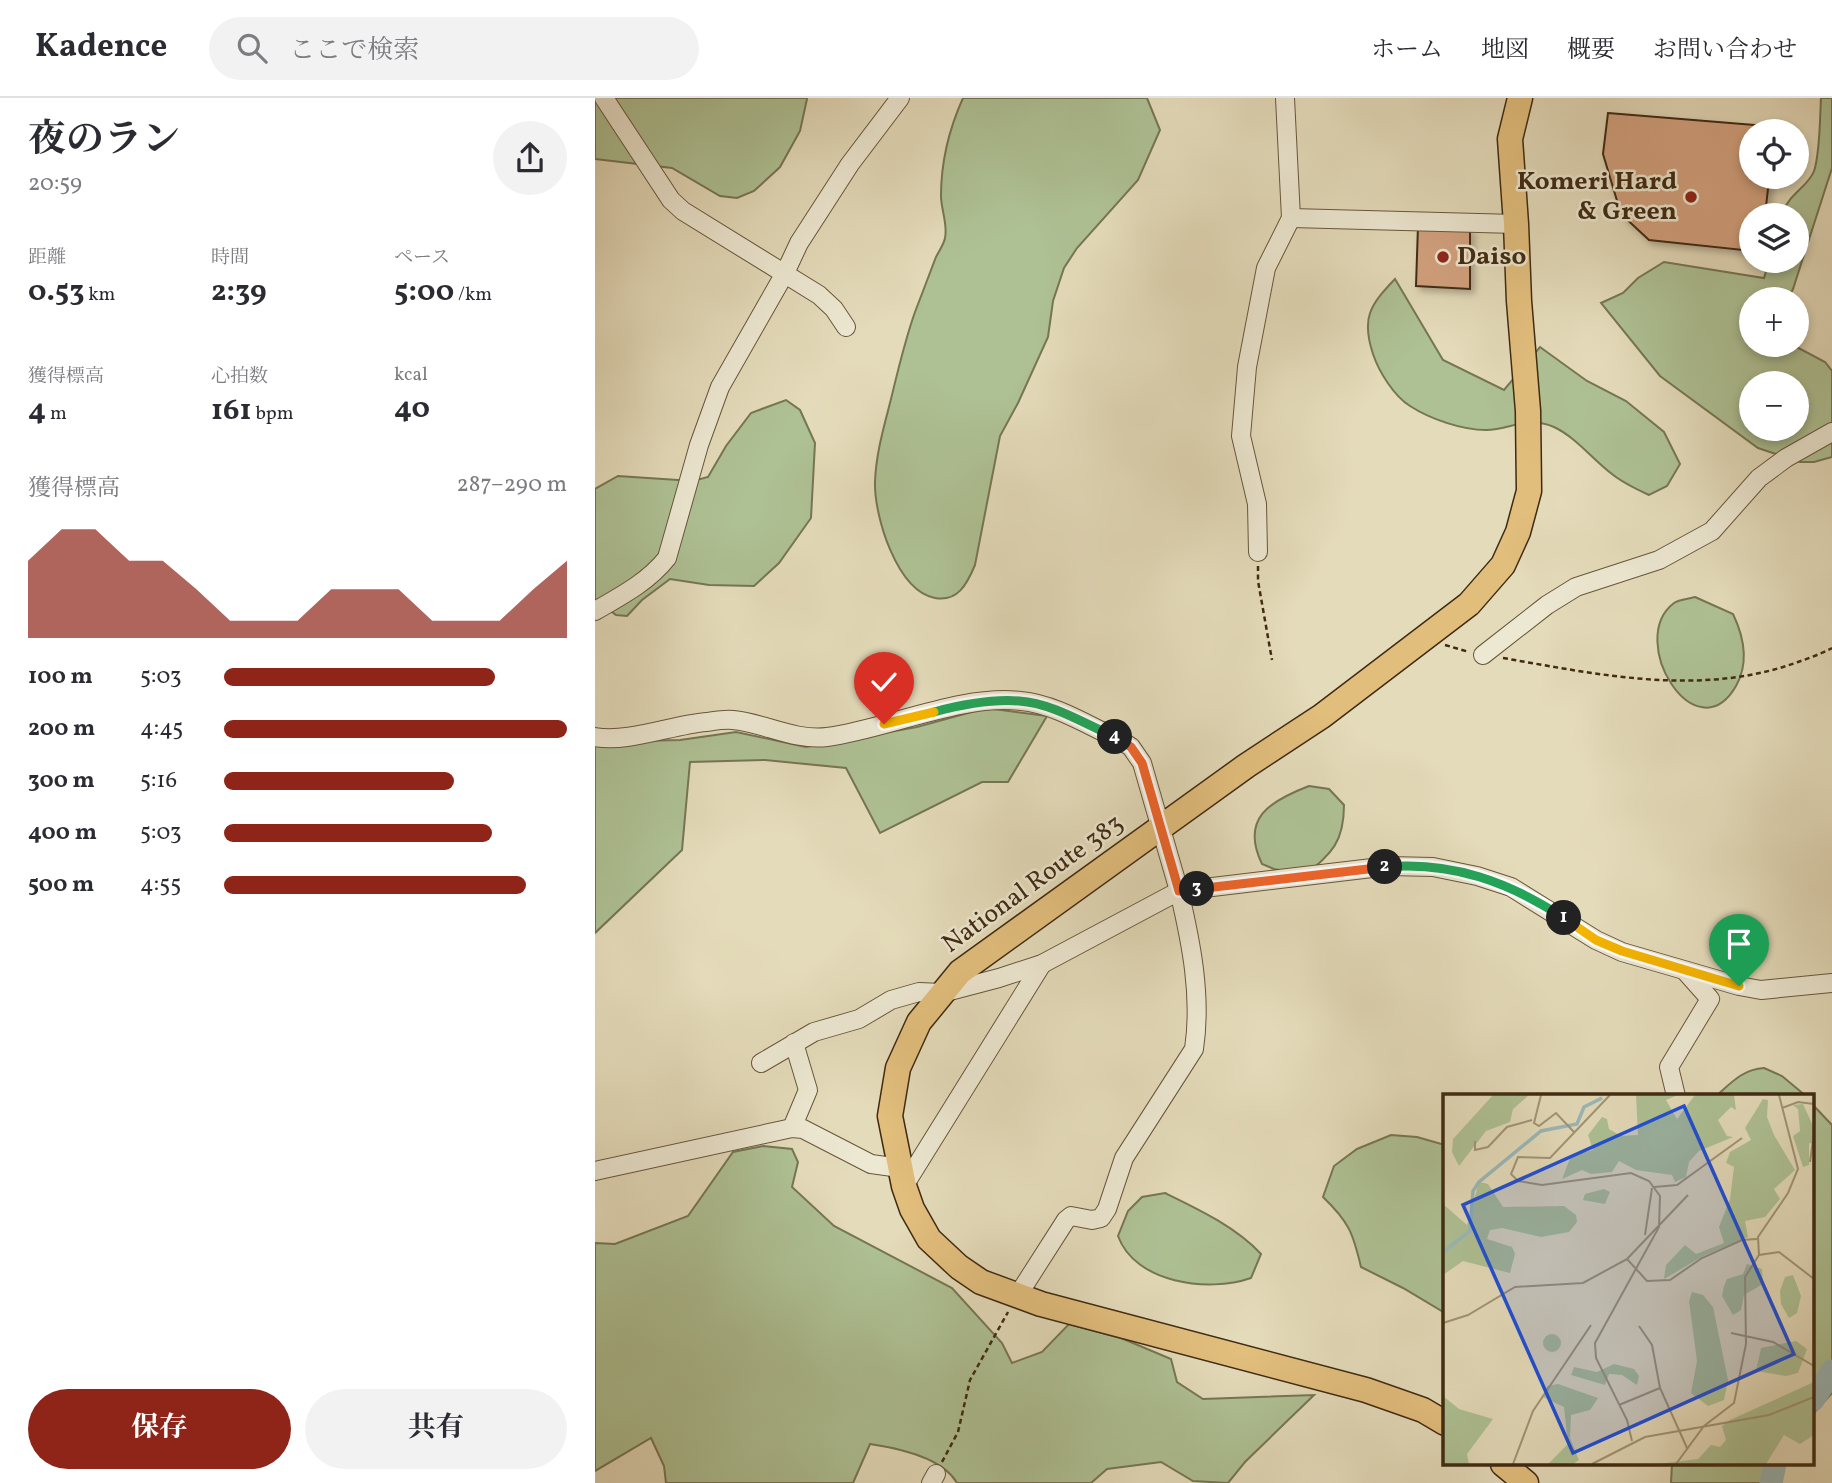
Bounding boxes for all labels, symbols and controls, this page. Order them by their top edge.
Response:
search box [209,17,699,80]
text: Kadence [35,25,167,71]
icon: search [233,29,271,67]
text: ここで検索 [289,33,419,69]
text: ホーム [1371,34,1443,68]
text: 地図 [1481,34,1529,68]
text: 概要 [1567,34,1615,68]
text: お問い合わせ [1653,34,1797,68]
text: 夜のラン [28,115,180,168]
map controls [1739,119,1809,441]
button: locate [1739,119,1809,189]
button: share [493,121,567,195]
place label: Komeri Hard & Green [1517,164,1677,230]
text: 20:59 [28,168,82,200]
marker: Komeri Hard & Green [1683,189,1699,205]
button: layers [1739,203,1809,273]
place label: Daiso [1457,239,1526,275]
text: 距離 [28,245,66,271]
text: 時間 [211,245,249,271]
text: ペース [394,245,450,271]
marker: Daiso [1435,249,1451,265]
text: 0.53 [28,271,84,313]
text: 2:39 [211,271,267,313]
text: 5:00 [394,271,454,313]
text: km [84,282,115,308]
text: /km [454,282,492,308]
button: + [1739,287,1809,357]
text: kcal [394,362,428,388]
text: 獲得標高 [28,364,104,390]
text: 心拍数 [211,364,268,390]
button: − [1739,371,1809,441]
text: 40 [394,388,430,430]
text: 4 [28,390,46,432]
text: 161 [211,390,252,432]
text: m [46,401,67,427]
text: bpm [252,401,294,427]
text: 287–290 m [456,469,567,501]
text: 獲得標高 [28,473,120,505]
pin [854,652,914,724]
text: 100 m [28,661,93,693]
text: 5:03 [140,661,182,693]
icon: check [865,663,903,701]
text: 200 m [28,713,95,745]
text: 4:45 [140,713,183,745]
pin: 4 [1098,720,1133,754]
text: 4 [1109,723,1120,749]
text: 300 m [28,765,95,797]
text: 5:16 [140,765,177,797]
street label: National Route 383 [935,806,1131,962]
text: 400 m [28,817,97,849]
text: 5:03 [140,817,182,849]
pin: 2 [1367,850,1403,884]
text: 2 [1380,853,1389,879]
text: 500 m [28,869,94,901]
text: 4:55 [140,869,181,901]
pin: 3 [1179,872,1215,906]
text: 3 [1192,875,1201,901]
pin: 1 [1546,900,1581,936]
text: 1 [1560,904,1567,930]
pin [1709,914,1769,986]
icon: arrive [1720,925,1758,963]
inset map [1443,1094,1815,1466]
button: 保存 [28,1389,291,1469]
button: 共有 [305,1389,567,1469]

